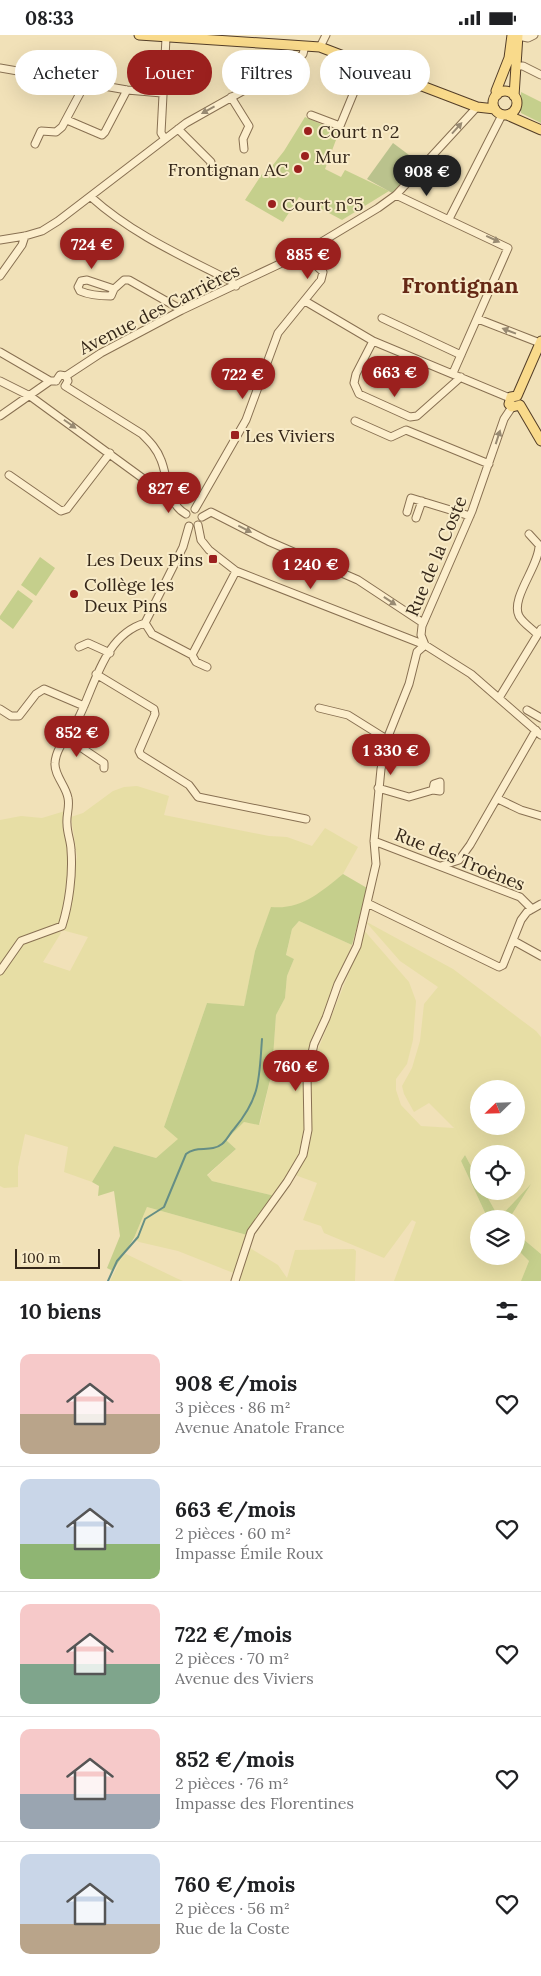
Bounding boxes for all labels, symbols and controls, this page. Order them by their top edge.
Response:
text: 08:33 [25,6,74,30]
chip: Acheter [15,50,117,95]
chip: Louer [127,50,212,95]
chip: Filtres [222,50,310,95]
chip: Nouveau [320,50,430,95]
one-way arrow [202,105,215,114]
place label: Court n°2 [318,120,399,143]
one-way arrow [452,121,463,134]
marker: Court n°2 [302,125,314,137]
place label: Mur [315,145,350,168]
marker: Mur [299,150,311,162]
pin: 908 € [392,155,462,197]
place label: Frontignan AC [168,158,288,181]
text: 908 € [404,161,450,181]
marker: Frontignan AC [292,163,304,175]
place label: Court n°5 [282,193,364,216]
marker: Court n°5 [266,198,278,210]
pin: 724 € [57,227,127,270]
text: 724 € [71,234,113,254]
one-way arrow [486,235,500,243]
pin: 885 € [273,237,343,280]
text: 885 € [286,244,330,264]
street label: Avenue des Carrières [74,258,243,360]
district label: Frontignan [401,271,519,299]
one-way arrow [501,327,516,335]
pin: 663 € [360,355,430,398]
pin: 722 € [208,357,278,400]
text: 663 € [373,362,417,382]
text: 722 € [222,364,264,384]
one-way arrow [63,419,77,429]
place label: Les Viviers [245,424,335,447]
marker: Les Viviers [229,429,241,441]
one-way arrow [494,429,502,444]
pin: 827 € [134,471,204,514]
text: 827 € [148,478,190,498]
street label: Rue de la Coste [400,492,472,620]
one-way arrow [238,525,252,533]
pin: 1 240 € [265,547,357,590]
place label: Les Deux Pins [86,548,203,571]
marker: Les Deux Pins [207,553,219,565]
text: 1 240 € [283,554,339,574]
place label: Collège les Deux Pins [84,573,174,617]
marker: Collège les Deux Pins [68,588,80,600]
one-way arrow [383,597,397,606]
pin: 852 € [42,715,112,758]
text: 852 € [55,722,99,742]
pin: 1 330 € [345,733,437,776]
text: 1 330 € [363,740,419,760]
street label: Rue des Troènes [392,822,528,896]
pin: 760 € [261,1049,331,1092]
text: 760 € [274,1056,318,1076]
north arrow [470,1080,525,1135]
map controls [470,1080,525,1265]
button: locate [470,1145,525,1200]
button: layers [470,1210,525,1265]
scale bar [15,1246,100,1269]
text: 100 m [22,1249,61,1267]
icon: filters [493,1297,521,1325]
text: 10 biens [20,1298,101,1325]
text: 908 €/mois [175,1370,297,1397]
icon: home [60,1374,120,1434]
icon: heart [493,1390,521,1418]
text: 3 pièces · 86 m² [175,1397,291,1417]
text: Avenue Anatole France [175,1417,345,1437]
text: 663 €/mois [175,1496,296,1523]
icon: home [60,1499,120,1559]
icon: heart [493,1515,521,1543]
text: 2 pièces · 60 m² [175,1523,291,1543]
text: Impasse Émile Roux [175,1543,323,1563]
text: 722 €/mois [175,1621,292,1648]
icon: home [60,1624,120,1684]
icon: heart [493,1640,521,1668]
text: 2 pièces · 70 m² [175,1648,289,1668]
text: Avenue des Viviers [175,1668,314,1688]
text: 852 €/mois [175,1746,294,1773]
icon: home [60,1749,120,1809]
icon: heart [493,1765,521,1793]
text: 2 pièces · 76 m² [175,1773,289,1793]
text: Impasse des Florentines [175,1793,354,1813]
text: 760 €/mois [175,1871,295,1898]
icon: home [60,1874,120,1934]
icon: heart [493,1890,521,1918]
text: 2 pièces · 56 m² [175,1898,290,1918]
text: Rue de la Coste [175,1918,290,1938]

